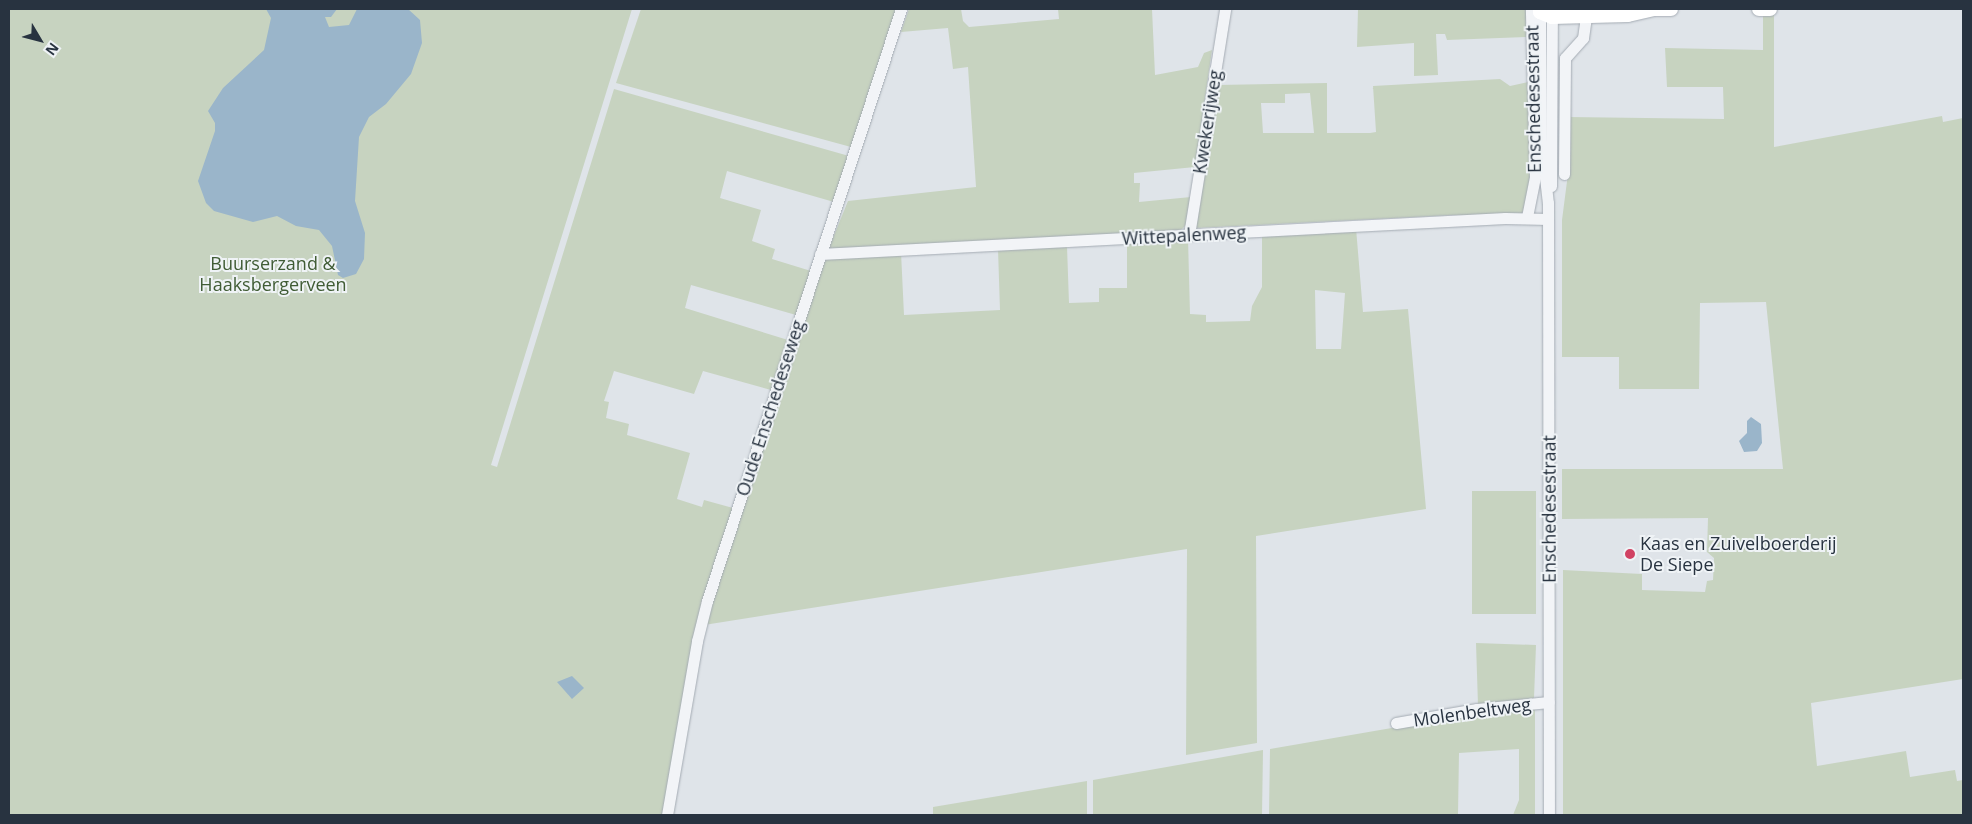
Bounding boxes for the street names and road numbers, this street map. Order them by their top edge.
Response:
street label: Enschedesestraat [1521,25,1545,173]
street label: Kwekerijweg [1188,68,1226,176]
street label: Wittepalenweg [1121,221,1247,249]
street label: Oude Enschedeseweg [731,317,809,499]
street label: Enschedesestraat [1538,435,1560,583]
street label: Molenbeltweg [1412,693,1532,731]

